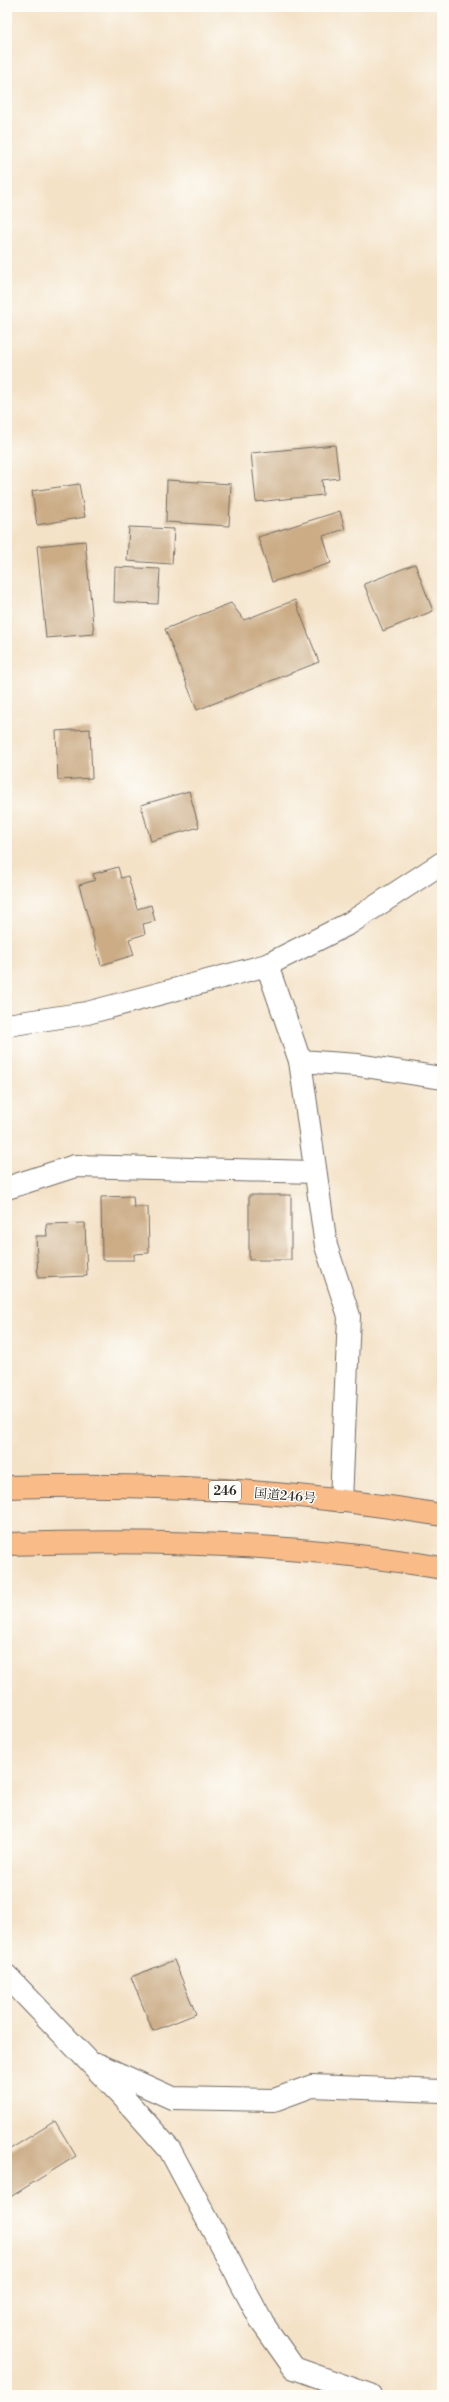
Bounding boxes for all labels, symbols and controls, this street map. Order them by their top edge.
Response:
road number: 246 [209,1481,241,1501]
street label: 国道246号 [253,1485,317,1507]

